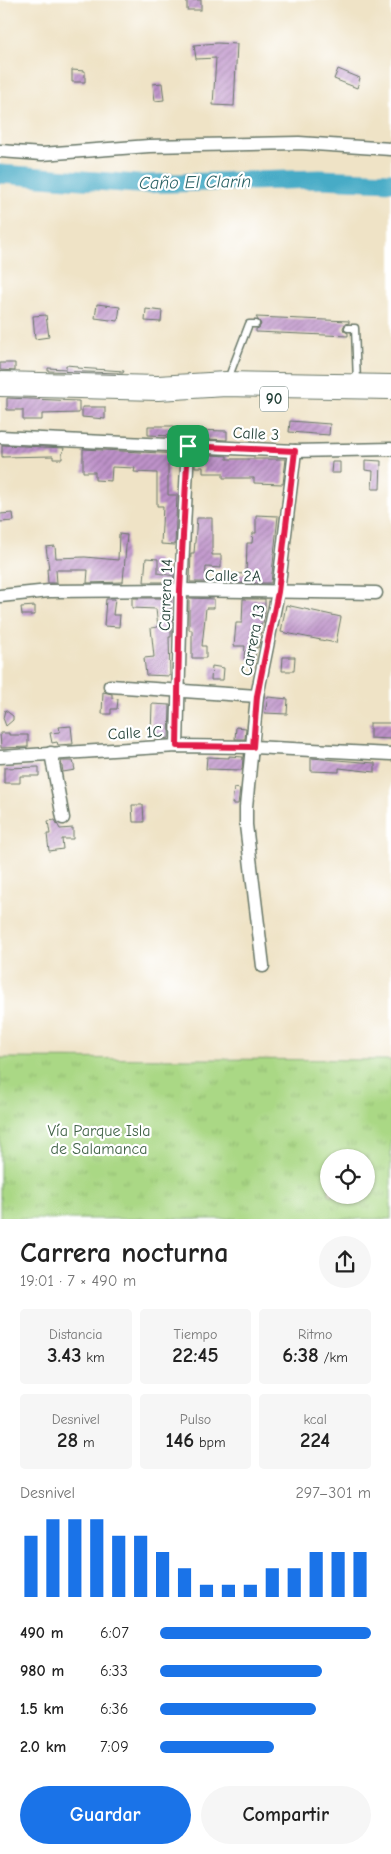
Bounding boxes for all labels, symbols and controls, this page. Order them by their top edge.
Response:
water label: Caño El Clarín [139,171,251,194]
road number: 90 [260,386,288,412]
street label: Calle 3 [232,424,280,444]
pin [167,425,209,467]
icon: arrive [174,432,202,460]
street label: Carrera 14 [156,559,176,631]
street label: Calle 2A [205,567,261,585]
street label: Carrera 13 [237,603,269,678]
street label: Calle 1C [107,723,163,743]
park label: Vía Parque Isla de Salamanca [48,1122,150,1158]
map controls [320,1149,375,1204]
button: locate [320,1149,375,1204]
button: share [319,1236,371,1288]
text: Carrera nocturna [20,1237,228,1269]
text: 19:01 · 7 × 490 m [20,1272,136,1290]
text: Distancia [49,1326,103,1343]
text: Tiempo [174,1326,217,1343]
text: Ritmo [298,1326,332,1343]
text: 3.43 [47,1343,81,1367]
text: 22:45 [172,1343,219,1367]
text: 6:38 [282,1343,319,1367]
text: km [81,1349,105,1366]
text: /km [319,1349,348,1366]
text: Desnivel [52,1411,100,1428]
text: Pulso [180,1411,211,1428]
text: kcal [303,1411,327,1428]
text: 28 [57,1428,78,1452]
text: 146 [165,1428,194,1452]
text: 224 [300,1428,330,1452]
text: m [78,1434,95,1451]
text: bpm [194,1434,226,1451]
text: Desnivel [20,1484,75,1502]
text: 297–301 m [295,1484,371,1502]
text: 490 m [20,1624,63,1642]
text: 6:07 [100,1624,129,1642]
text: 980 m [20,1662,64,1680]
text: 6:33 [100,1662,128,1680]
text: 1.5 km [20,1700,64,1718]
text: 6:36 [100,1700,128,1718]
text: 2.0 km [20,1738,66,1756]
text: 7:09 [100,1738,129,1756]
button: Guardar [20,1786,191,1844]
button: Compartir [201,1786,371,1844]

